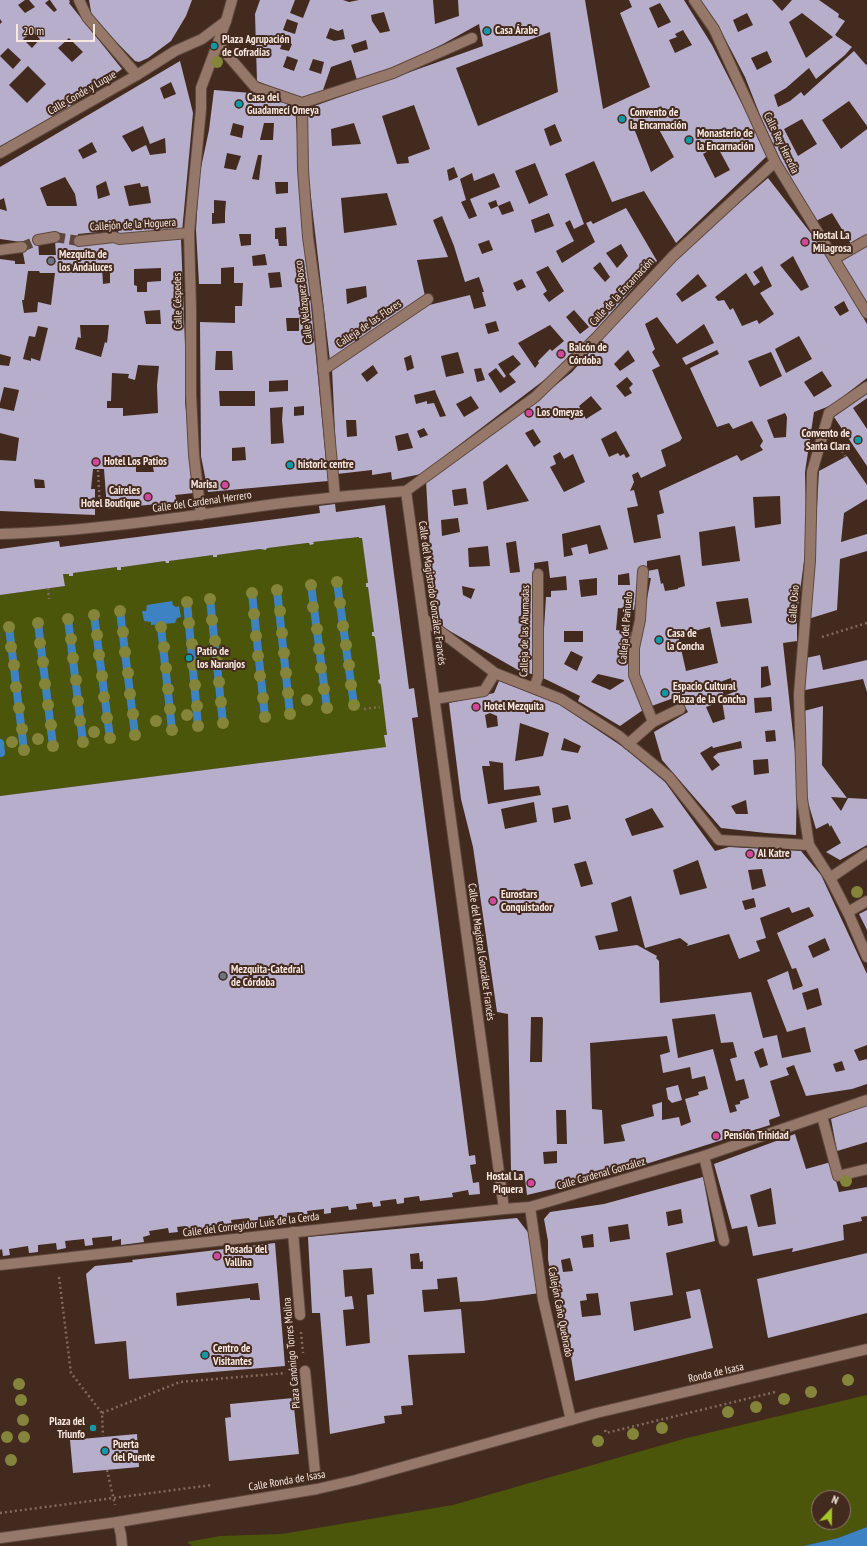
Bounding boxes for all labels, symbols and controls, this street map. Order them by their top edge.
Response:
scale bar [18,16,97,42]
text: 20 m [23,23,44,38]
place label: Casa Árabe [495,24,538,38]
marker: Casa Árabe [482,26,492,36]
place label: Plaza Agrupación de Cofradías [222,33,289,59]
marker: Plaza Agrupación de Cofradías [209,41,219,51]
street label: Calle Conde y Luque [45,68,119,118]
place label: Casa del Guadamecí Omeya [247,91,319,117]
marker: Casa del Guadamecí Omeya [234,99,244,109]
place label: Convento de la Encarnación [630,106,686,132]
street label: Calle Rey Heredia [760,110,802,176]
marker: Convento de la Encarnación [617,114,627,124]
place label: Monasterio de la Encarnación [697,127,753,153]
marker: Monasterio de la Encarnación [684,135,694,145]
street label: Callejón de la Hoguera [90,216,176,234]
place label: Hostal La Milagrosa [813,229,851,255]
marker: Hostal La Milagrosa [800,237,810,247]
place label: Mezquita de los Andaluces [59,248,112,274]
street label: Calle de la Encarnación [587,255,657,329]
marker: Mezquita de los Andaluces [46,256,56,266]
street label: Calle Velázquez Bosco [292,260,316,344]
street label: Calle Céspedes [171,273,185,329]
street label: Calleja de las Flores [334,297,404,351]
place label: Balcón de Córdoba [569,341,607,367]
marker: Balcón de Córdoba [556,349,566,359]
place label: Los Omeyas [537,406,583,420]
marker: Los Omeyas [524,408,534,418]
place label: Convento de Santa Clara [802,427,850,453]
marker: Convento de Santa Clara [853,435,863,445]
place label: Hotel Los Patios [104,455,167,469]
marker: Hotel Los Patios [91,457,101,467]
place label: historic centre [298,458,354,472]
marker: historic centre [285,460,295,470]
place label: Marisa [191,478,217,492]
marker: Marisa [220,480,230,490]
place label: Caireles Hotel Boutique [81,484,140,510]
street label: Calle del Cardenal Herrero [152,489,252,515]
marker: Caireles Hotel Boutique [143,492,153,502]
street label: Calle del Magistrado González Francés [415,520,449,666]
street label: Calle Osio [786,584,802,624]
street label: Calleja de las Ahumadas [518,585,532,677]
street label: Calleja del Pañuelo [616,591,636,665]
place label: Casa de la Concha [667,627,704,653]
marker: Casa de la Concha [654,635,664,645]
place label: Patio de los Naranjos [197,645,245,671]
marker: Patio de los Naranjos [184,653,194,663]
place label: Espacio Cultural Plaza de la Concha [673,680,746,706]
marker: Espacio Cultural Plaza de la Concha [660,688,670,698]
place label: Hotel Mezquita [484,700,544,714]
marker: Hotel Mezquita [471,702,481,712]
place label: Al Katre [758,847,790,861]
marker: Al Katre [745,849,755,859]
street label: Calle del Magistral González Francés [465,882,497,1022]
place label: Eurostars Conquistador [501,888,552,914]
marker: Eurostars Conquistador [488,896,498,906]
place label: Mezquita-Catedral de Córdoba [231,963,303,989]
marker: Mezquita-Catedral de Córdoba [218,971,228,981]
place label: Pensión Trinidad [724,1129,789,1143]
marker: Pensión Trinidad [711,1131,721,1141]
street label: Calle Cardenal González [555,1155,647,1193]
place label: Hostal La Piquera [487,1170,523,1196]
marker: Hostal La Piquera [526,1178,536,1188]
street label: Calle del Corregidor Luis de la Cerda [182,1210,320,1240]
place label: Posada del Vallina [225,1243,267,1269]
marker: Posada del Vallina [212,1251,222,1261]
street label: Callejón Caño Quebrado [545,1266,575,1358]
street label: Plaza Canónigo Torres Molina [281,1297,303,1409]
place label: Centro de Visitantes [213,1342,252,1368]
marker: Centro de Visitantes [200,1350,210,1360]
street label: Ronda de Isasa [687,1360,745,1386]
place label: Plaza del Triunfo [49,1415,85,1441]
marker: Plaza del Triunfo [88,1423,98,1433]
place label: Puerta del Puente [113,1438,155,1464]
marker: Puerta del Puente [100,1446,110,1456]
street label: Calle Ronda de Isasa [248,1468,326,1494]
north arrow [811,1490,851,1530]
text: N [830,1492,840,1507]

